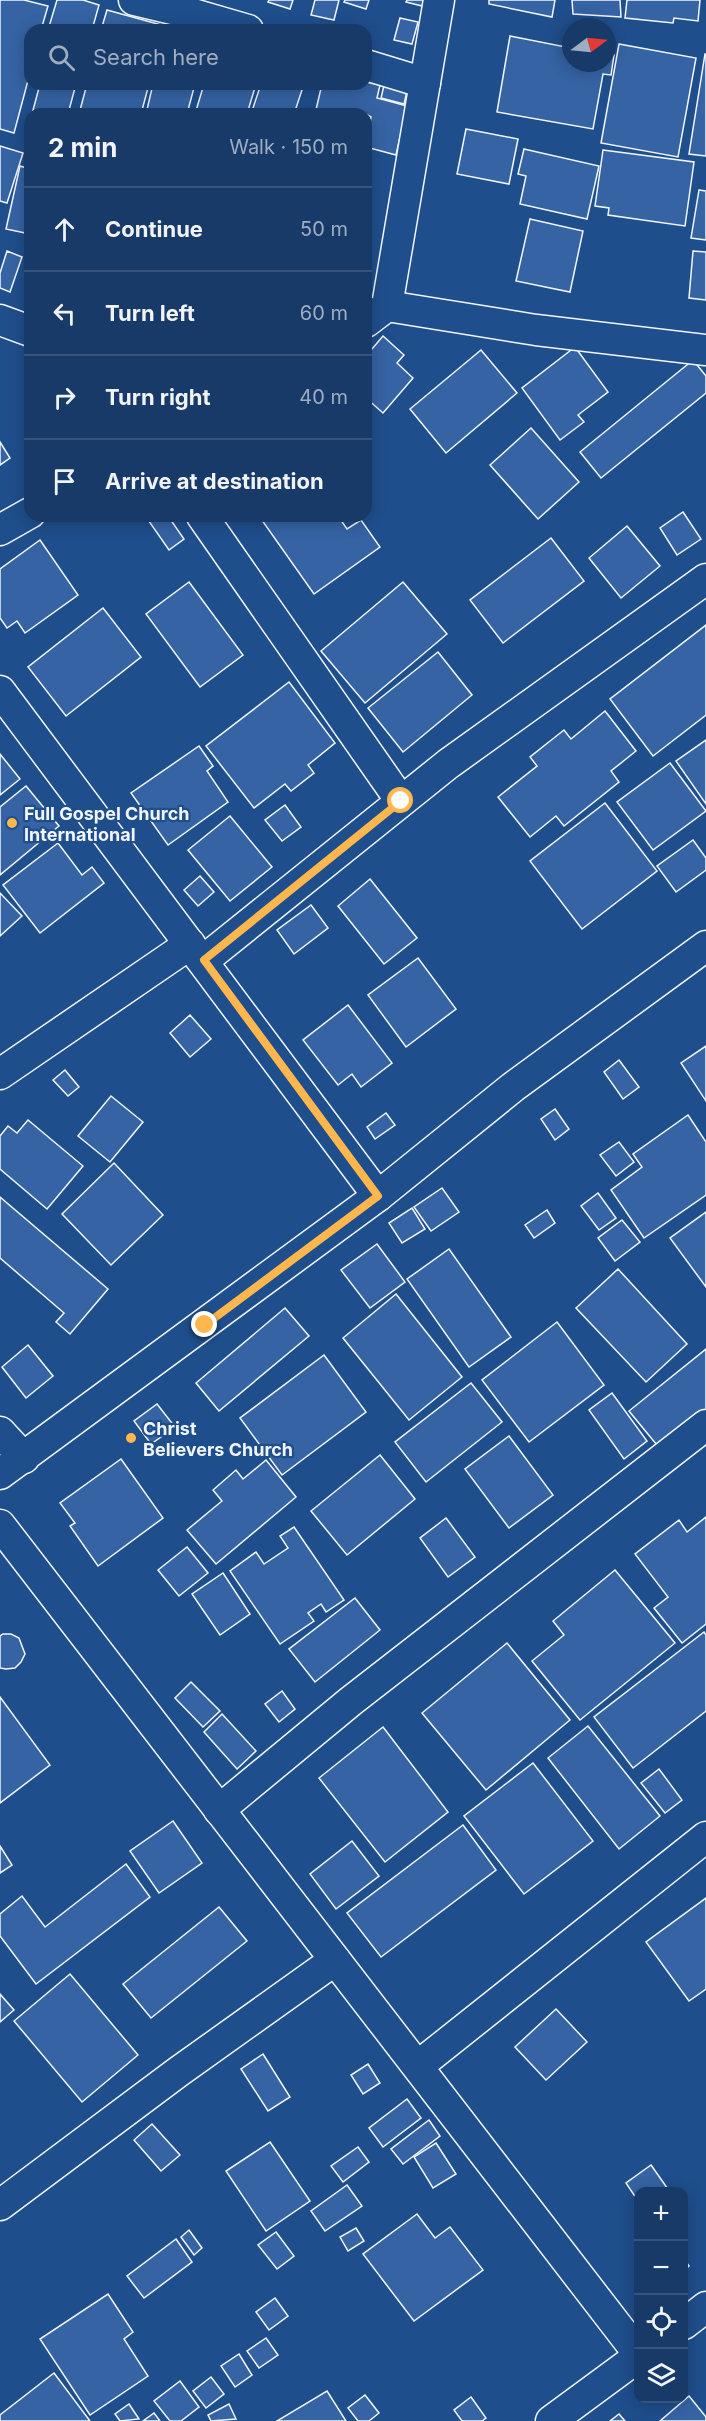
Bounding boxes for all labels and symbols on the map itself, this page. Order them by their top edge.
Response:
north arrow [562,18,616,72]
route start [387,787,413,813]
place label: Full Gospel Church International [24,803,189,845]
marker: Full Gospel Church International [5,816,19,830]
route end [191,1311,217,1337]
place label: Christ Believers Church [143,1418,293,1460]
marker: Christ Believers Church [124,1431,138,1445]

